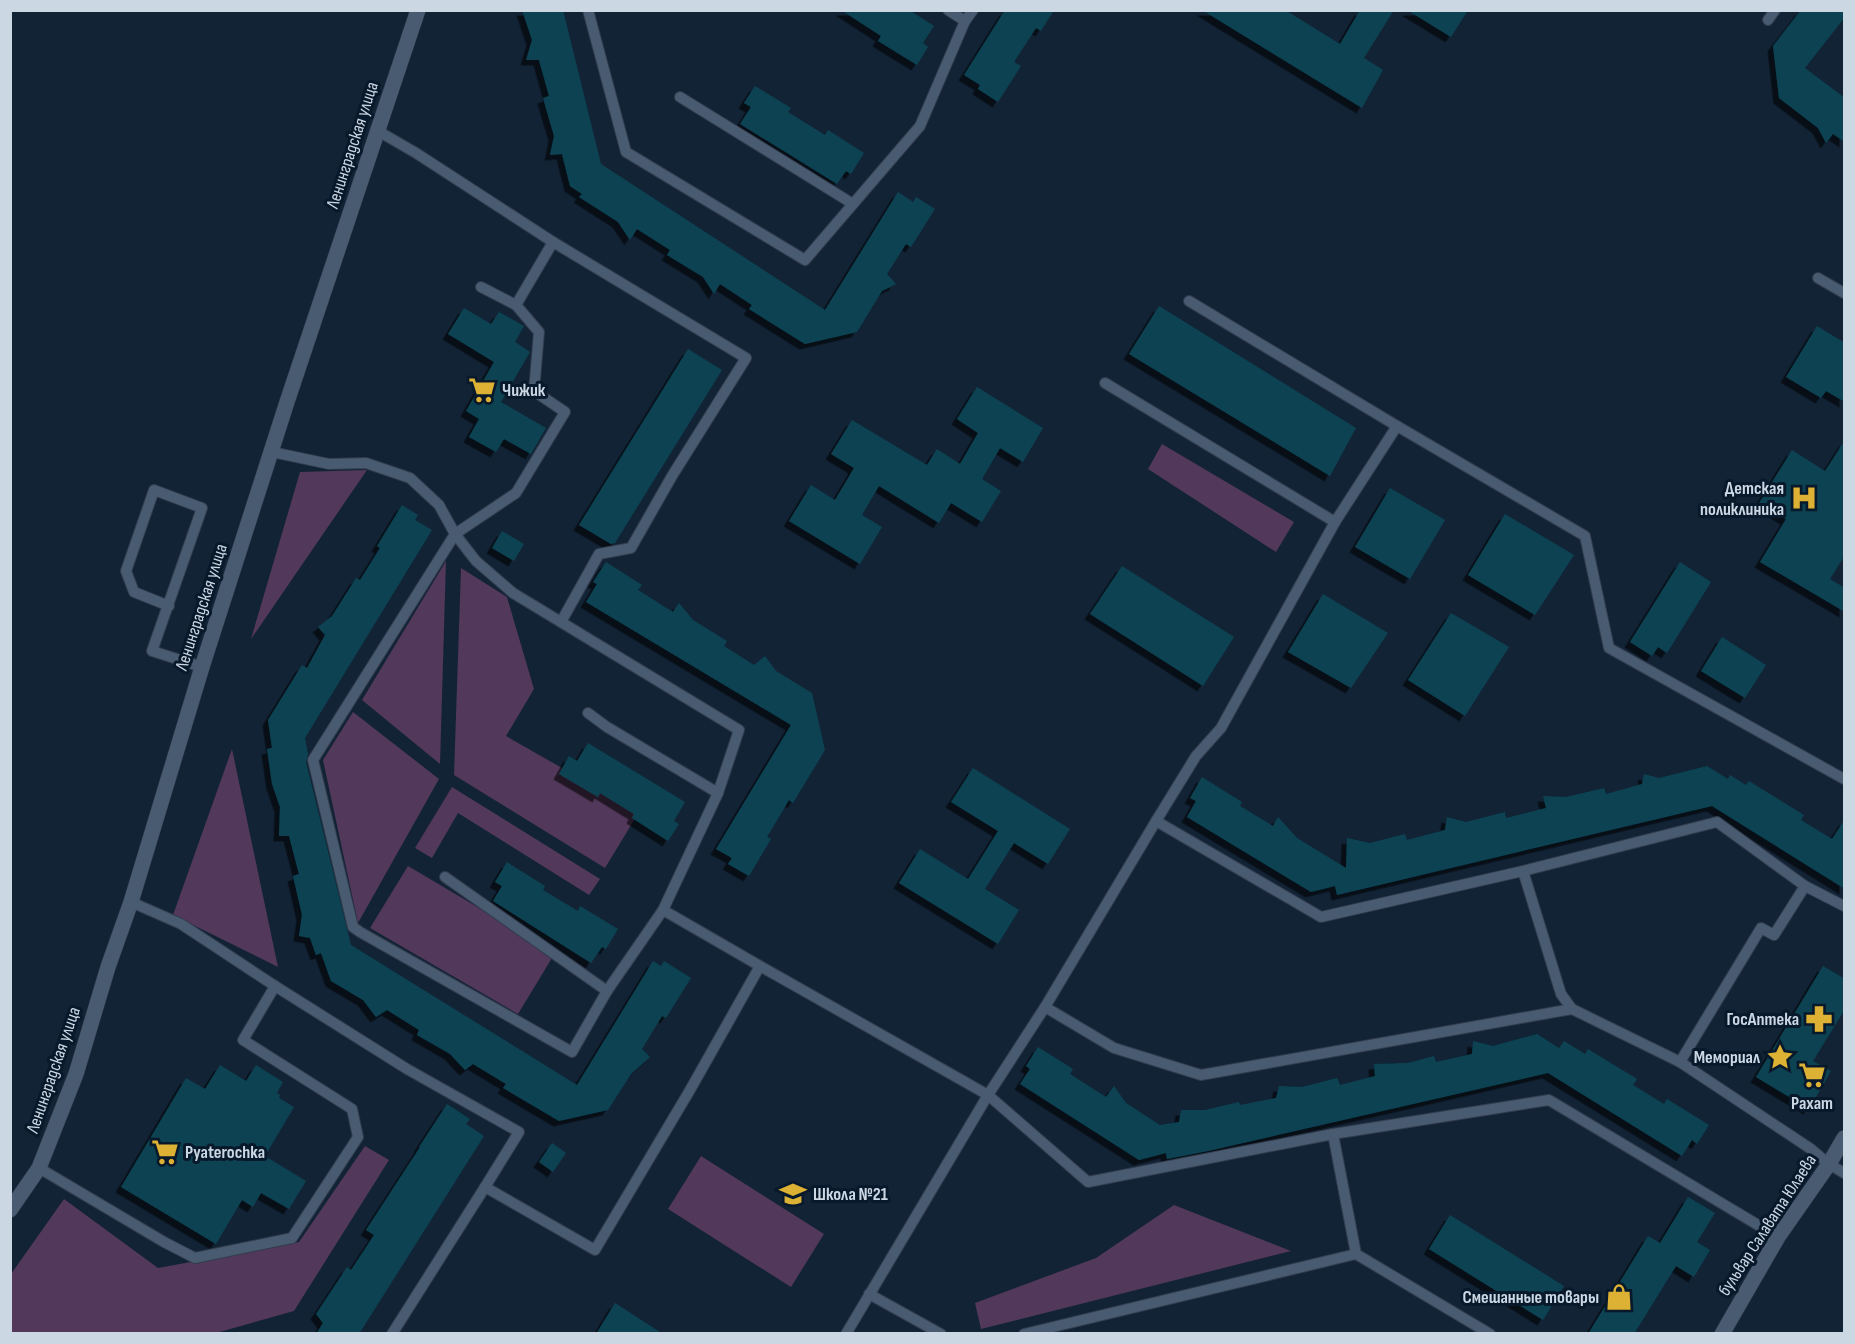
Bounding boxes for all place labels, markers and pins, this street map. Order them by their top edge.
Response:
supermarket icon: Чижик [467,375,497,405]
place label: Чижик [502,380,546,401]
place label: Детская поликлиника [1700,478,1784,520]
hospital icon: Детская поликлиника [1789,483,1819,513]
pharmacy icon: ГосАптека [1804,1004,1834,1034]
place label: ГосАптека [1727,1009,1799,1030]
place icon: Мемориал [1765,1042,1795,1072]
place label: Мемориал [1694,1047,1761,1068]
supermarket icon: Рахат [1797,1060,1827,1090]
place label: Рахат [1791,1093,1833,1114]
supermarket icon: Pyaterochka [150,1137,180,1167]
place label: Pyaterochka [185,1142,265,1163]
school or university icon: Школа №21 [778,1179,808,1209]
place label: Школа №21 [813,1184,888,1205]
shop icon: Смешанные товары [1604,1282,1634,1312]
place label: Смешанные товары [1462,1287,1599,1308]

